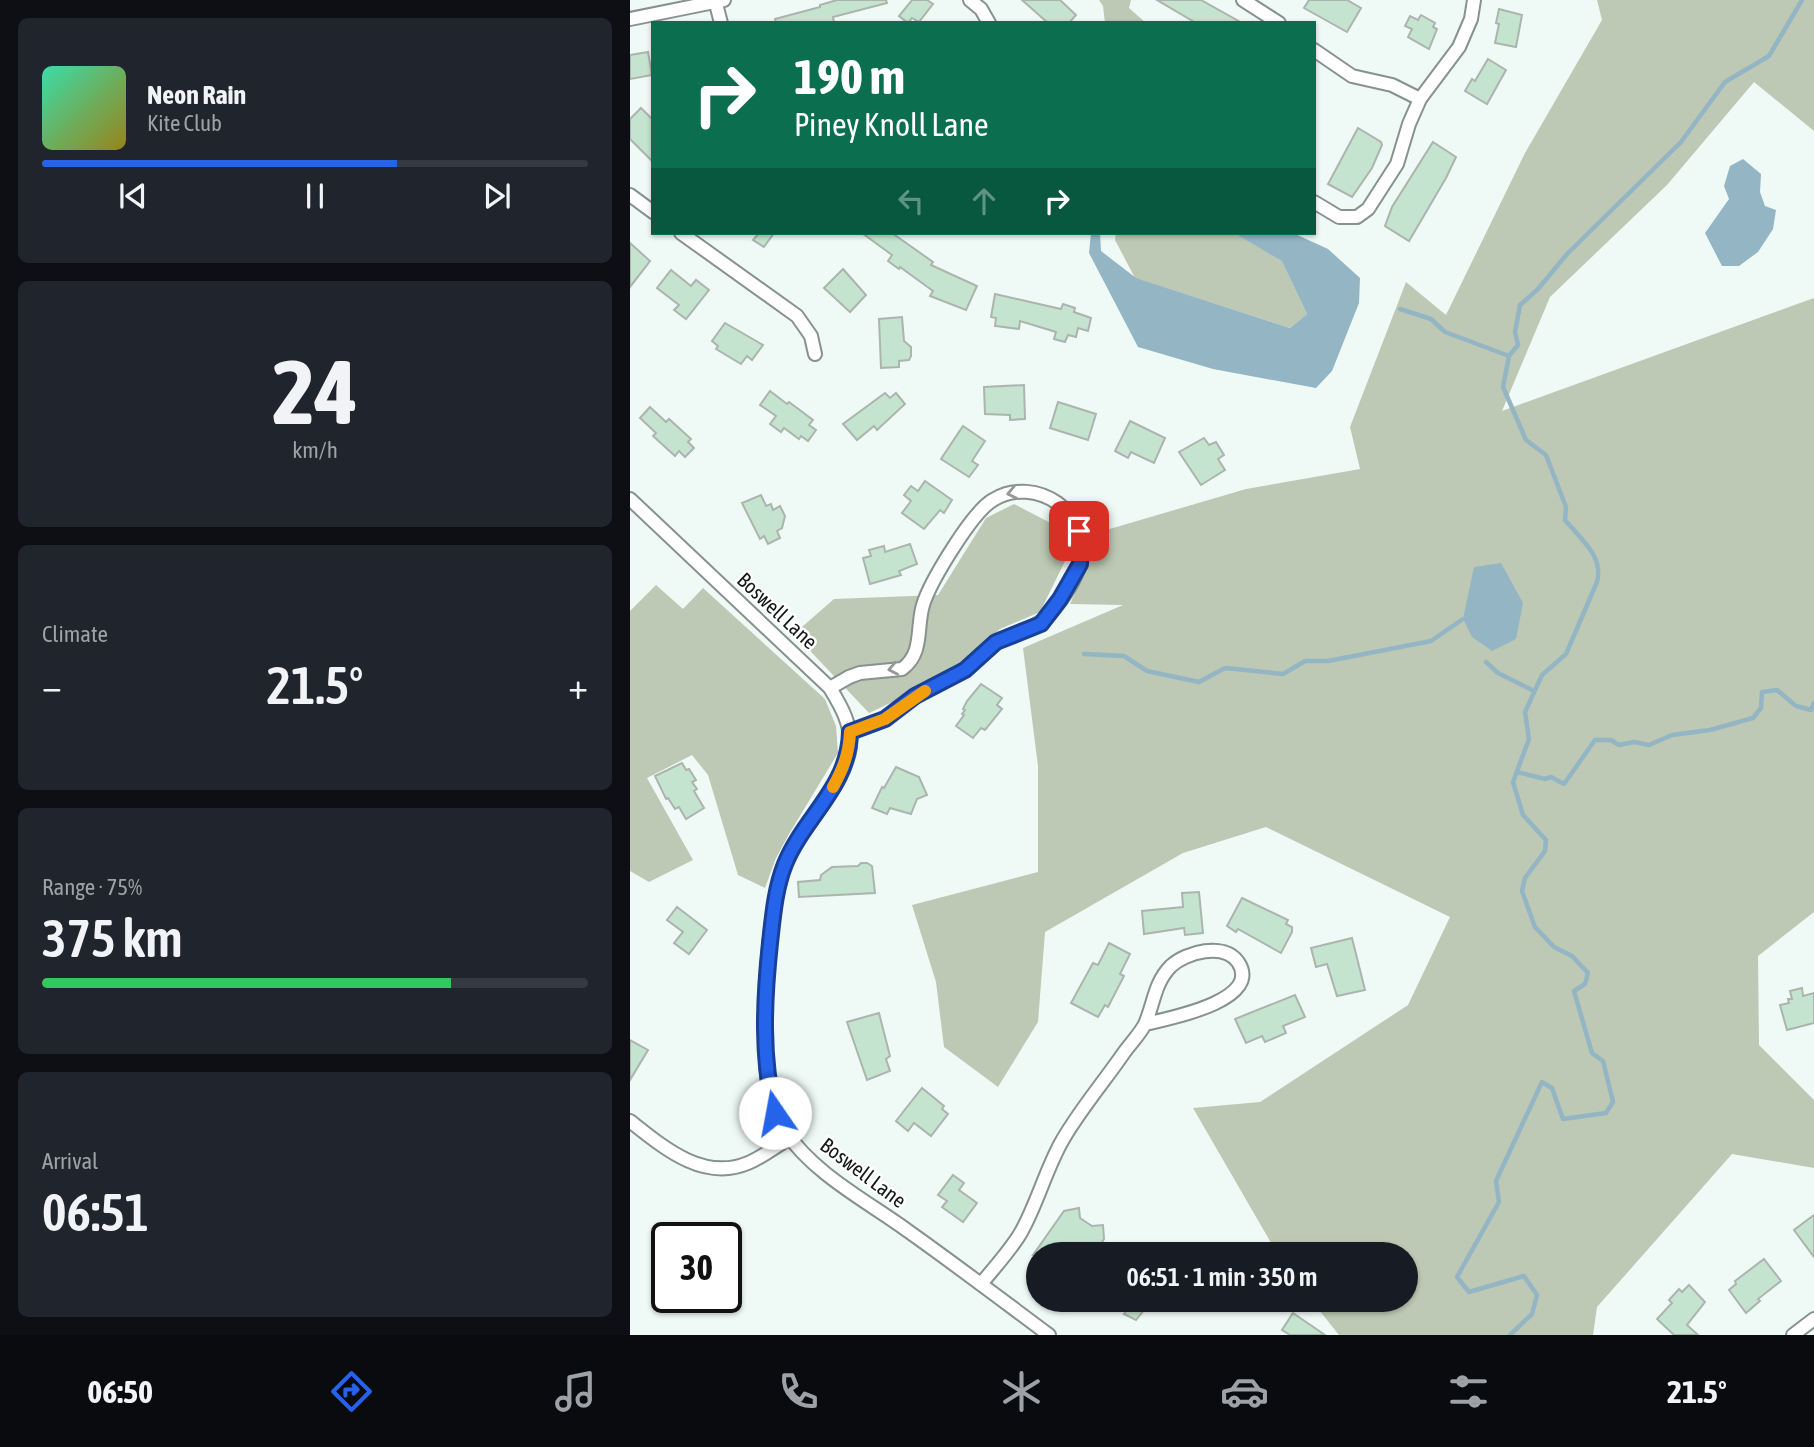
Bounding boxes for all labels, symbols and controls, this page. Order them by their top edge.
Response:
text: 190 m [794,48,905,104]
icon: right [679,49,770,140]
text: Neon Rain [147,80,246,110]
text: Piney Knoll Lane [794,106,989,143]
text: Kite Club [147,110,222,136]
icon: previous [114,177,152,215]
icon: pause [296,177,334,215]
icon: next [478,177,516,215]
icon: left [892,182,930,220]
icon: ahead [965,182,1003,220]
icon: right [1038,182,1076,220]
text: 24 [272,339,358,443]
text: km/h [292,437,338,463]
one-way arrow [1006,485,1018,500]
pin [1049,501,1109,561]
icon: arrive [1060,512,1098,550]
street label: Boswell Lane [733,567,823,653]
text: Climate [42,621,108,647]
text: 21.5° [267,655,363,715]
one-way arrow [887,661,899,676]
text: − [42,664,62,707]
text: + [568,664,588,707]
text: Range · 75% [42,874,142,900]
text: 375 km [42,908,183,968]
position arrow [738,1076,812,1150]
street label: Boswell Lane [816,1132,911,1212]
text: Arrival [42,1148,98,1174]
text: 06:51 [42,1182,149,1242]
speed limit sign: 30 [651,1222,742,1313]
text: 06:51 · 1 min · 350 m [1127,1262,1317,1292]
icon: directions [327,1367,376,1416]
icon: music [551,1367,600,1416]
icon: phone [774,1367,823,1416]
icon: climate [997,1367,1046,1416]
icon: car [1220,1367,1269,1416]
icon: filters [1444,1367,1493,1416]
text: 06:50 [87,1373,153,1410]
text: 21.5° [1667,1373,1727,1410]

